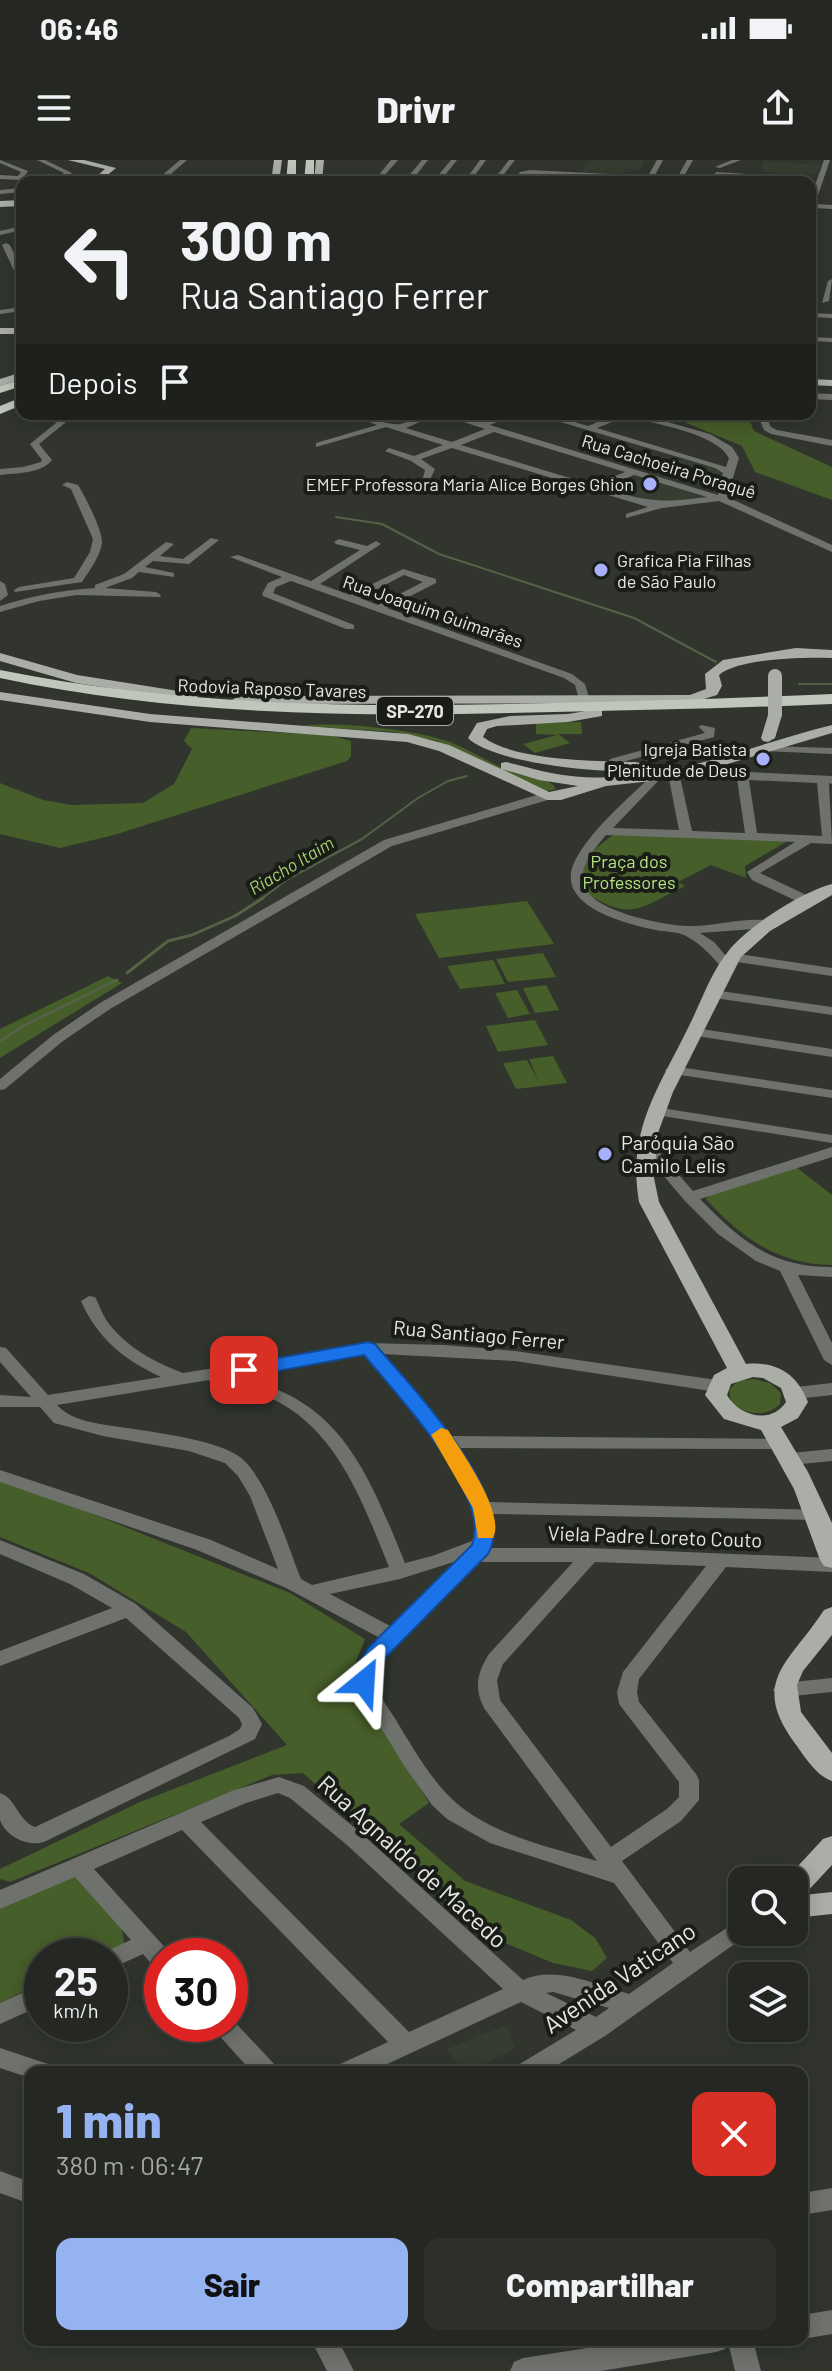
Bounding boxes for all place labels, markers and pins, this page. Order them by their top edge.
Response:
place label: EMEF Professora Maria Alice Borges Ghion [306,473,634,495]
marker: EMEF Professora Maria Alice Borges Ghion [641,475,659,493]
place label: Grafica Pia Filhas de São Paulo [617,549,752,592]
marker: Grafica Pia Filhas de São Paulo [592,561,610,579]
place label: Igreja Batista Plenitude de Deus [607,738,747,781]
marker: Igreja Batista Plenitude de Deus [754,750,772,768]
place label: Paróquia São Camilo Lelis [621,1130,735,1177]
marker: Paróquia São Camilo Lelis [596,1145,614,1163]
pin [210,1336,278,1404]

